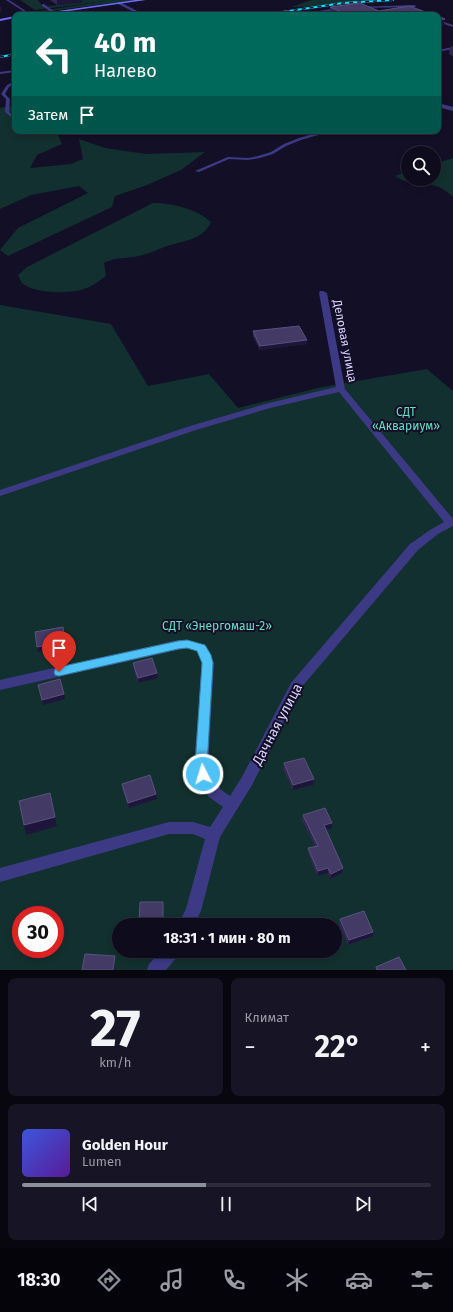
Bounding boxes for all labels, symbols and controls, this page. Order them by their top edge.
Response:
text: 40 m [94,26,157,59]
icon: left [28,28,80,80]
text: Налево [94,60,157,82]
icon: arrive [76,104,98,126]
text: Затем [28,106,68,124]
map controls [401,146,441,186]
button: search [401,146,441,186]
street label: Деловая улица [330,297,360,384]
park label: СДТ «Аквариум» [372,405,440,433]
park label: СДТ «Энергомаш-2» [162,619,272,633]
pin [42,631,76,672]
icon: arrive [48,637,70,659]
street label: Дачная улица [248,680,306,769]
position arrow [182,753,224,795]
speed limit sign: 30 [12,906,64,958]
text: 18:31 · 1 мин · 80 m [163,929,291,947]
text: 27 [90,997,141,1060]
text: Климат [245,1010,289,1025]
text: 22° [314,1029,361,1065]
text: − [245,1034,256,1061]
text: + [420,1034,431,1061]
text: km/h [99,1055,131,1070]
text: Golden Hour [82,1136,168,1154]
text: Lumen [82,1154,122,1169]
icon: previous [79,1193,101,1215]
icon: pause [215,1193,237,1215]
icon: next [352,1193,374,1215]
icon: directions [95,1266,123,1294]
icon: music [158,1266,186,1294]
icon: phone [220,1266,248,1294]
icon: climate [283,1266,311,1294]
icon: car [345,1266,373,1294]
icon: filters [408,1266,436,1294]
text: 18:30 [17,1269,61,1291]

